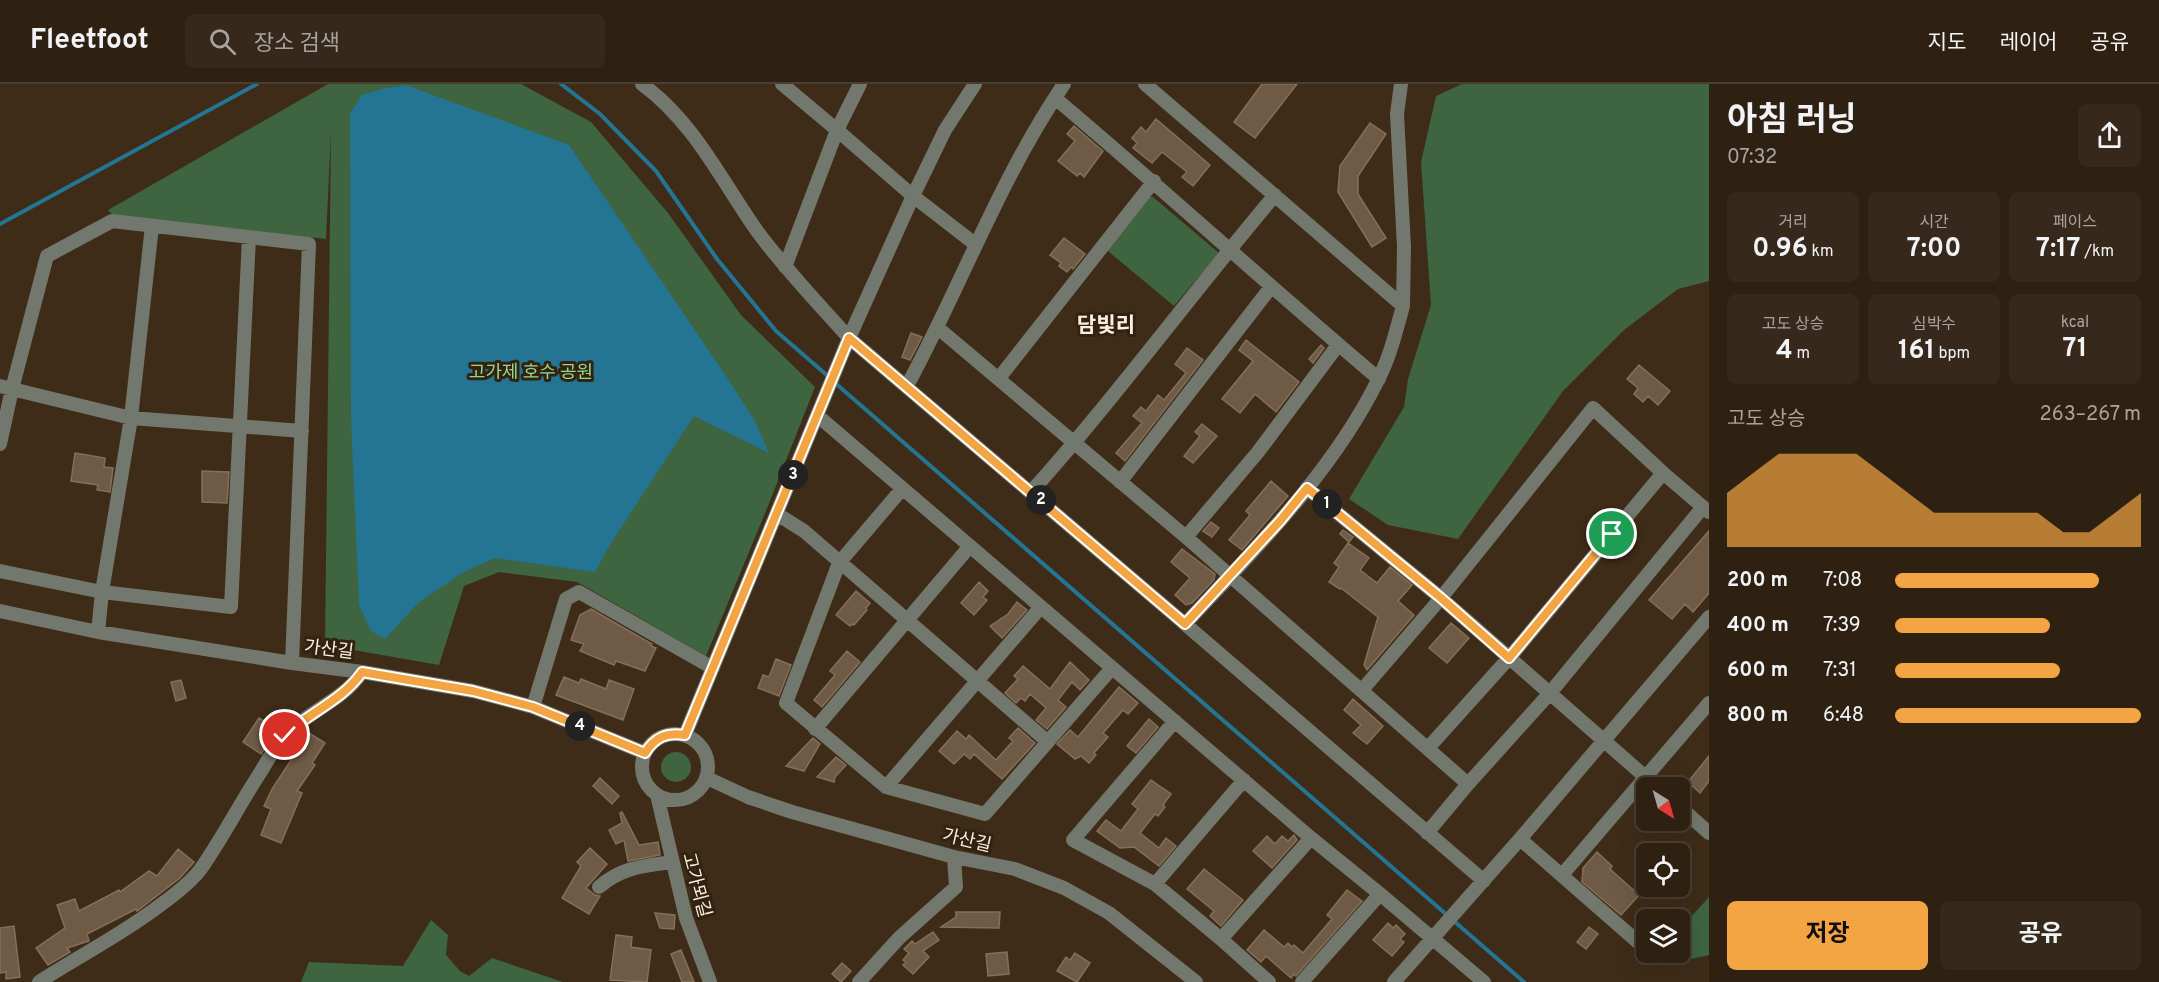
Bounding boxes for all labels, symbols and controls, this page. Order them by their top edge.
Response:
search box [185,14,605,68]
text: Fleetfoot [30,23,149,59]
icon: search [206,25,239,58]
text: 지도 [1928,30,1966,57]
text: 레이어 [1999,30,2057,57]
text: 공유 [2090,30,2129,57]
text: 장소 검색 [254,31,340,58]
text: 아침 러닝 [1727,101,1857,143]
button: share [2078,104,2141,167]
text: 07:32 [1727,145,1777,171]
text: 거리 [1778,213,1808,233]
text: 시간 [1919,213,1949,233]
text: 페이스 [2053,213,2097,233]
text: 0.96 [1752,233,1808,266]
text: 7:00 [1907,233,1961,266]
text: 7:17 [2036,233,2081,266]
text: km [1808,242,1834,262]
text: /km [2081,242,2114,262]
district label: 담빛리 [1077,313,1135,340]
text: kcal [2061,313,2089,333]
text: 고도 상승 [1762,315,1824,335]
text: 심박수 [1912,315,1956,335]
text: 71 [2063,333,2087,366]
text: 4 [1776,335,1793,368]
text: 161 [1898,335,1935,368]
text: m [1793,344,1810,364]
text: bpm [1935,344,1970,364]
park label: 고가제 호수 공원 [469,362,593,385]
text: 263–267 m [2040,402,2141,428]
text: 고도 상승 [1727,407,1805,433]
pin: 3 [778,460,808,490]
text: 3 [788,465,798,485]
pin: 2 [1026,485,1056,515]
pin: 1 [1312,489,1342,519]
text: 2 [1036,490,1046,510]
text: 1 [1324,494,1330,514]
pin [1586,508,1637,559]
icon: arrive [1595,517,1628,550]
text: 200 m [1727,568,1788,594]
text: 7:08 [1823,568,1862,594]
text: 400 m [1727,613,1789,639]
text: 7:39 [1823,613,1861,639]
street label: 가산길 [303,636,355,665]
text: 600 m [1727,658,1788,684]
text: 7:31 [1823,658,1857,684]
text: 800 m [1727,703,1788,729]
text: 6:48 [1823,703,1864,729]
pin [259,709,310,760]
pin: 4 [565,711,595,741]
text: 4 [575,716,585,736]
icon: check [268,718,301,751]
north arrow [1636,777,1690,831]
map controls [1636,777,1690,963]
street label: 가산길 [940,825,993,858]
button: locate [1636,843,1690,897]
street label: 고가뫼길 [676,850,715,920]
button: 저장 [1727,901,1928,970]
button: 공유 [1940,901,2141,970]
button: layers [1636,909,1690,963]

